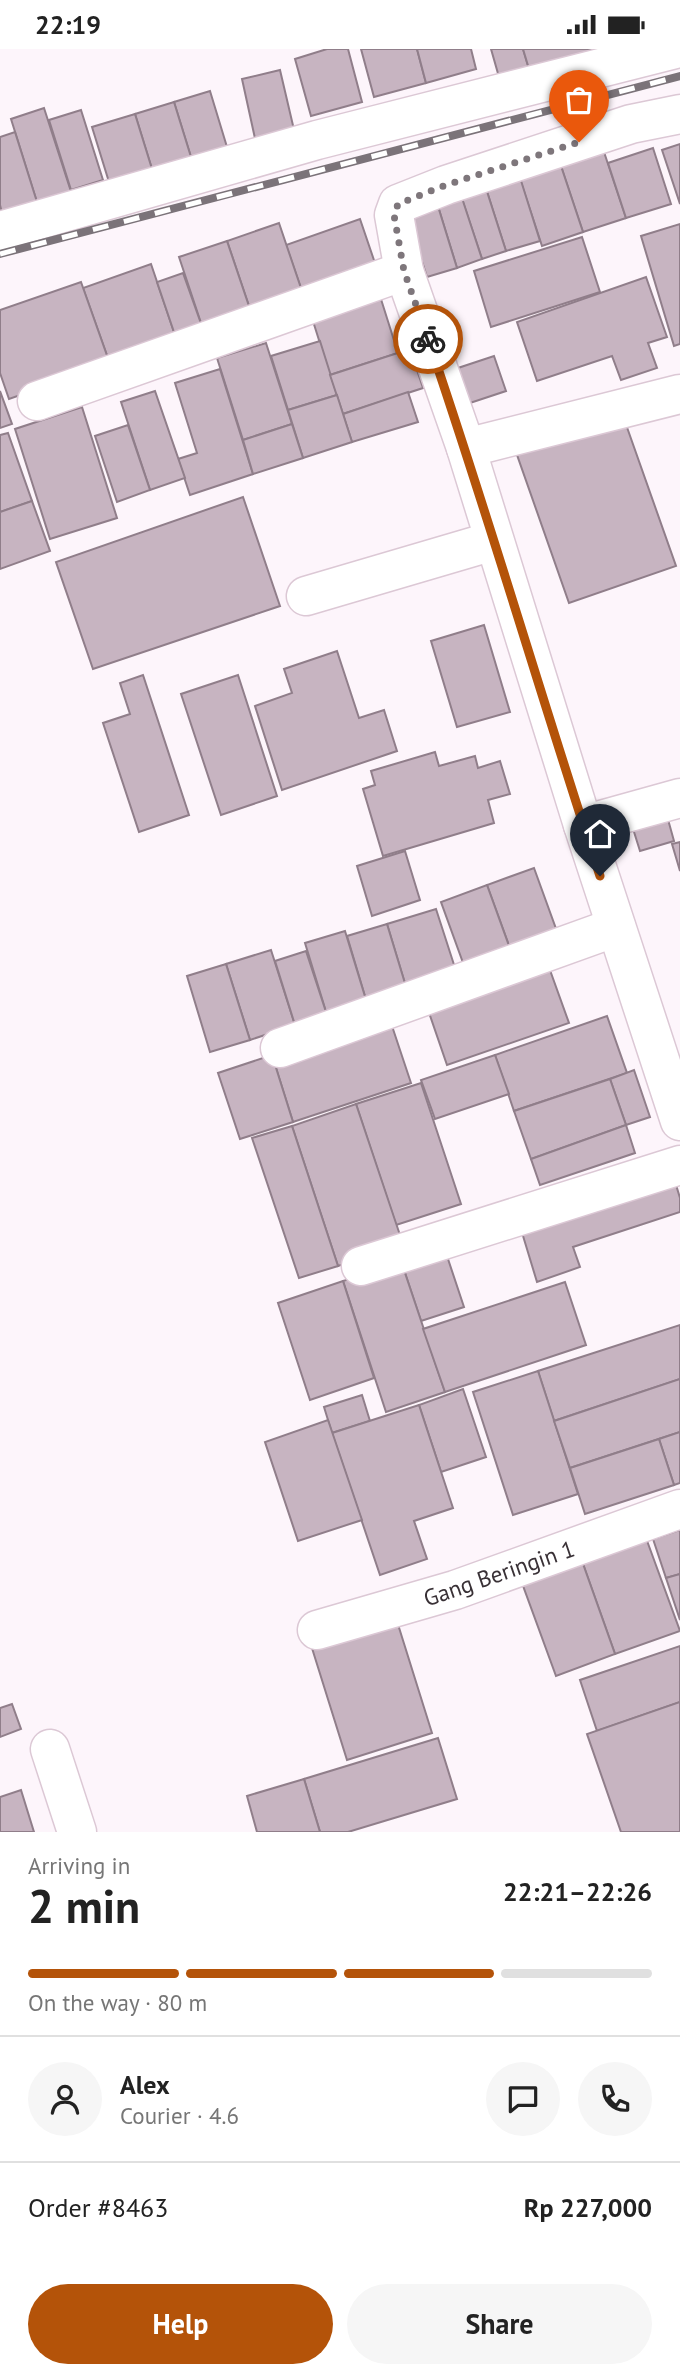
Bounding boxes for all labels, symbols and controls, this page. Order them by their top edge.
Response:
text: 22:19 [35,8,101,41]
pin [549,70,609,142]
icon: bag [560,81,598,119]
courier [393,304,463,374]
icon: bike [409,320,447,358]
pin [570,804,630,876]
icon: home [581,815,619,853]
street label: Gang Beringin 1 [420,1534,578,1612]
text: Arriving in [28,1851,130,1880]
text: 22:21–22:26 [503,1875,652,1908]
text: 2 min [28,1876,140,1936]
text: On the way · 80 m [28,1988,207,2017]
button: person [28,2062,102,2136]
button: chat [486,2062,560,2136]
button: phone [578,2062,652,2136]
text: Alex [120,2068,170,2101]
text: Courier · 4.6 [120,2101,239,2130]
text: Order #8463 [28,2191,168,2224]
text: Rp 227,000 [524,2191,652,2224]
button: Help [28,2284,333,2364]
button: Share [347,2284,652,2364]

